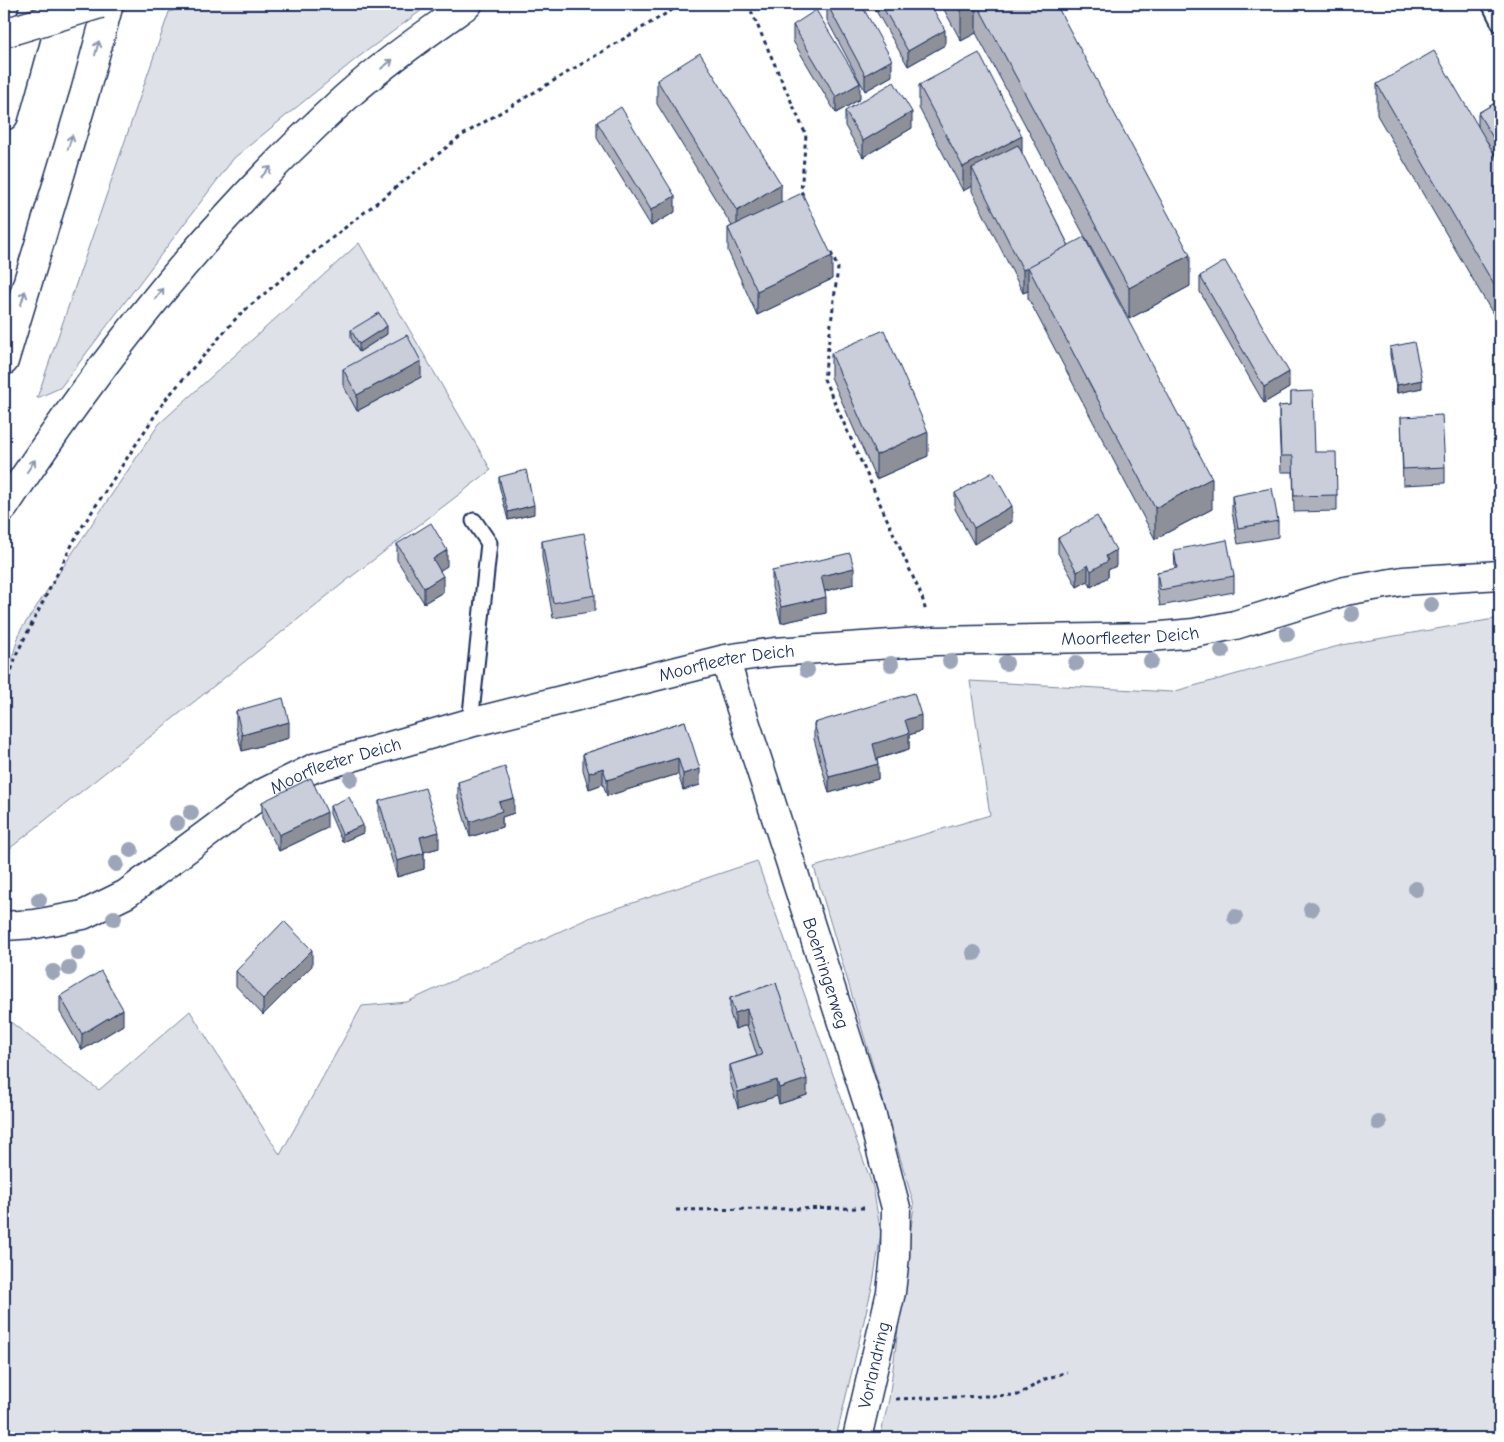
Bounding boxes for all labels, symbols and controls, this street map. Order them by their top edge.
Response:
one-way arrow [93,40,102,56]
one-way arrow [380,59,393,70]
one-way arrow [66,135,76,151]
one-way arrow [260,166,272,179]
one-way arrow [154,288,165,301]
one-way arrow [18,290,28,306]
one-way arrow [26,459,36,473]
street label: Moorfleeter Deich [1061,622,1201,650]
street label: Moorfleeter Deich [657,641,795,686]
street label: Moorfleeter Deich [267,733,404,799]
street label: Boehringerweg [798,915,853,1031]
street label: Vorlandring [854,1320,895,1411]

